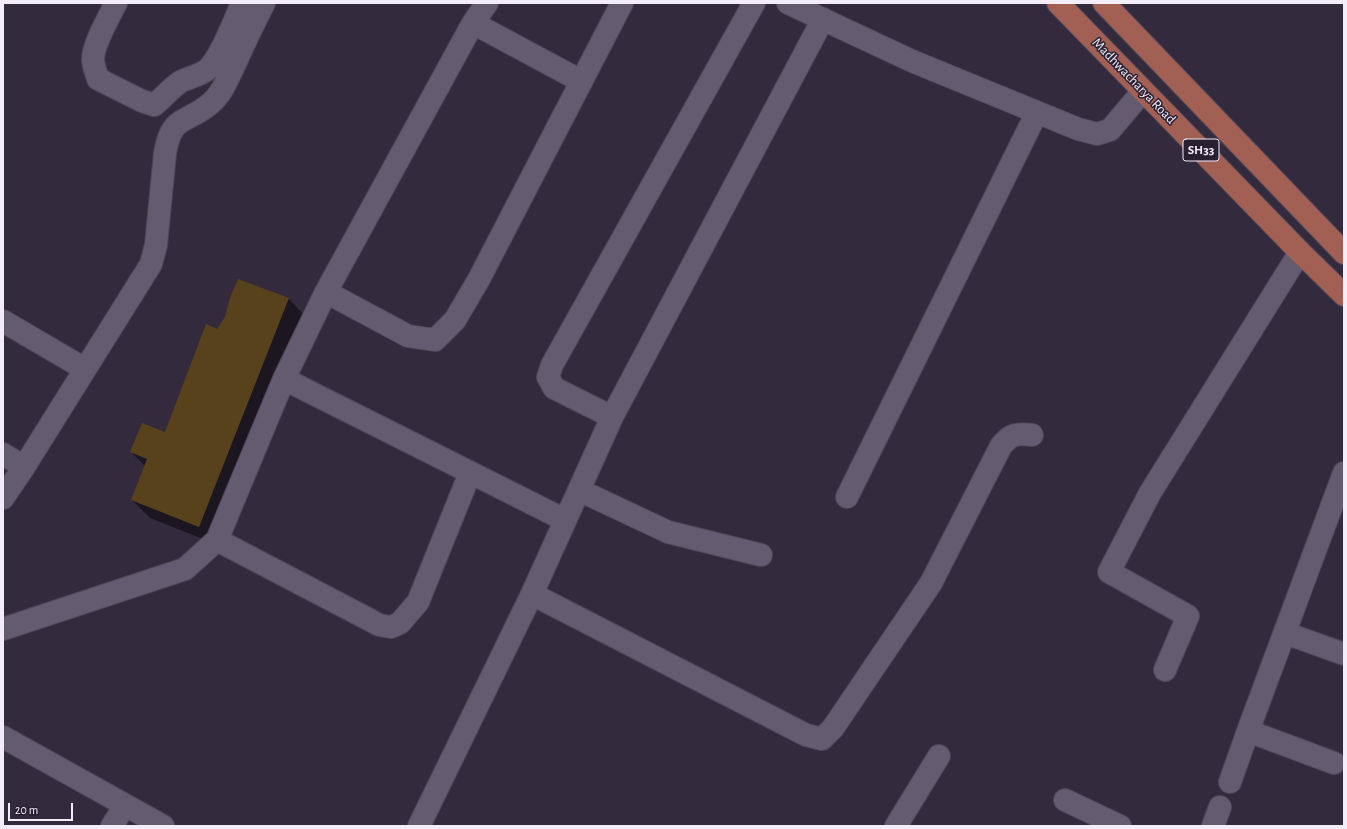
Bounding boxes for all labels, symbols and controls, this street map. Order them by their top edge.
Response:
street label: Madhwacharya Road [1089,34,1179,128]
road number: SH33 [1183,139,1219,161]
scale bar [10,795,75,821]
text: 20 m [15,804,38,816]

